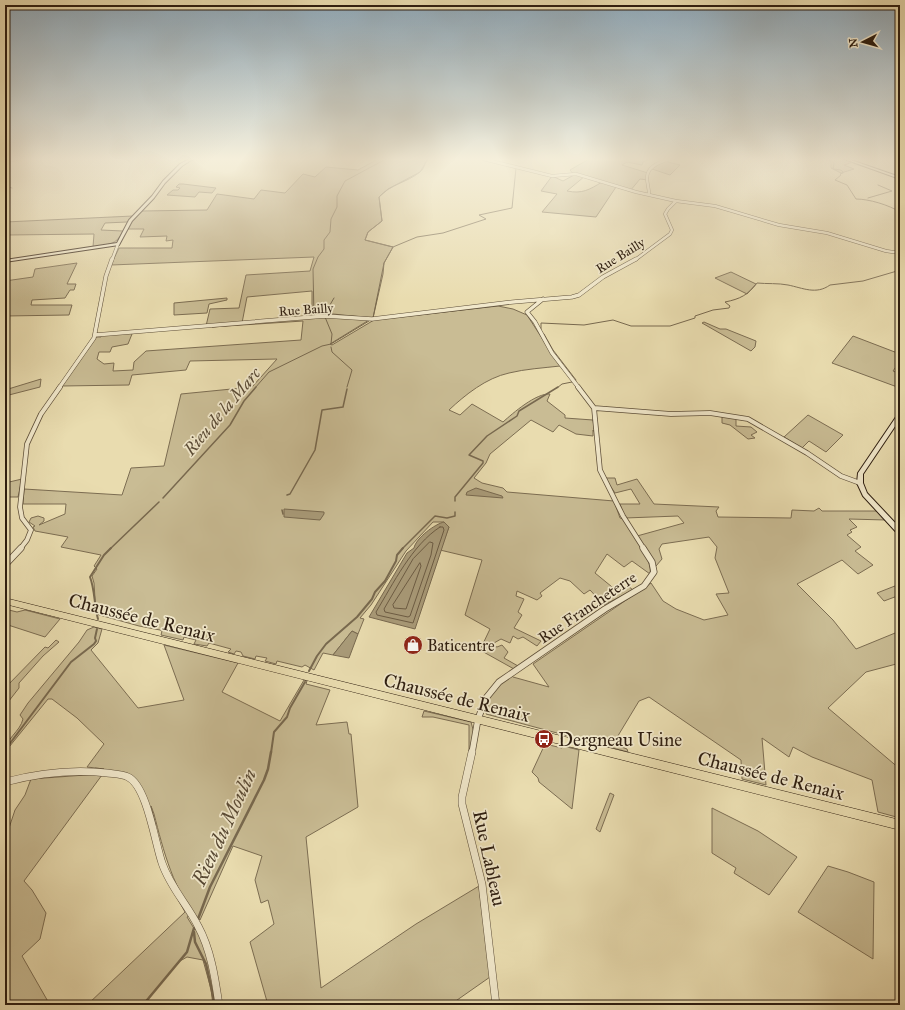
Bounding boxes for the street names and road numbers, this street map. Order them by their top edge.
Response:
street label: Rue Bailly [593,234,649,277]
street label: Rue Bailly [278,300,335,320]
street label: Rue Francheterre [535,567,640,647]
street label: Chaussée de Renaix [66,588,218,647]
street label: Chaussée de Renaix [381,668,533,727]
street label: Chaussée de Renaix [695,746,847,805]
street label: Rue Lableau [468,808,511,908]

